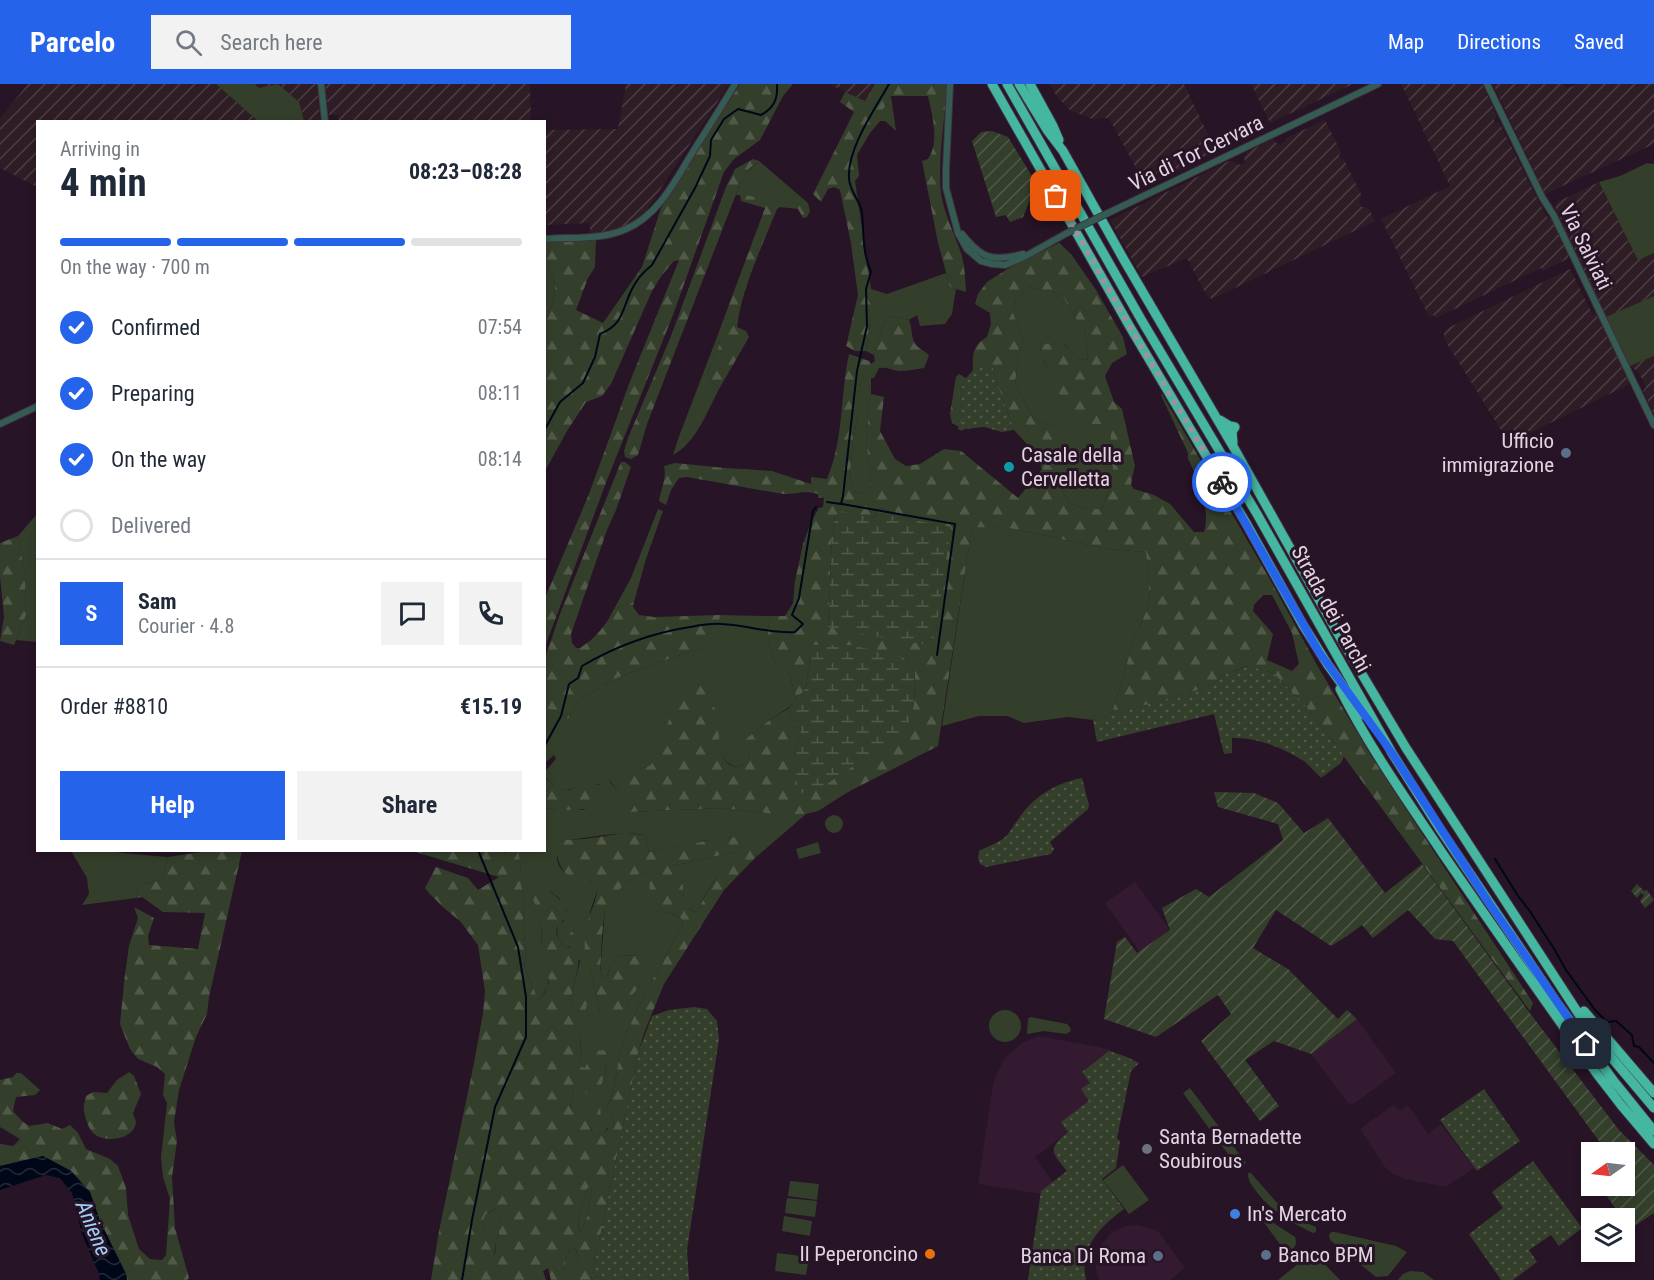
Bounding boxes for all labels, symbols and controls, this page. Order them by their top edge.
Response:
search box [151,15,571,69]
text: Parcelo [30,26,115,59]
icon: search [172,26,205,59]
text: Search here [220,30,323,55]
text: Map [1388,30,1424,54]
text: Directions [1457,30,1541,54]
text: Saved [1574,30,1624,54]
street label: Via di Tor Cervara [1125,110,1267,196]
text: Arriving in [60,137,140,161]
text: 08:23–08:28 [409,159,522,184]
text: 4 min [60,160,147,206]
pin [1030,170,1081,221]
icon: bag [1039,179,1072,212]
street label: Via Salviati [1555,200,1617,294]
text: On the way · 700 m [60,255,210,279]
icon: check [60,311,93,344]
text: Confirmed [111,315,200,340]
text: 07:54 [478,315,522,339]
icon: check [60,377,93,410]
text: Preparing [111,381,195,406]
text: 08:11 [478,381,522,405]
place label: Ufficio immigrazione [1442,429,1554,477]
icon: check [60,443,93,476]
place label: Casale della Cervelletta [1021,443,1122,491]
marker: Ufficio immigrazione [1559,446,1573,460]
text: On the way [111,447,206,472]
text: 08:14 [478,447,522,471]
courier [1192,452,1252,512]
marker: Casale della Cervelletta [1002,460,1016,474]
icon: bike [1206,466,1239,499]
text: Delivered [111,513,191,538]
street label: Strada dei Parchi [1286,542,1376,676]
button: chat [381,582,444,645]
button: phone [459,582,522,645]
text: Sam [138,589,177,614]
text: S [86,601,97,626]
text: Courier · 4.8 [138,614,234,638]
text: Order #8810 [60,694,168,719]
text: €15.19 [460,694,522,719]
button: Help [60,771,285,840]
button: Share [297,771,522,840]
pin [1560,1018,1611,1069]
icon: home [1569,1027,1602,1060]
place label: Santa Bernadette Soubirous [1159,1125,1302,1173]
marker: Santa Bernadette Soubirous [1140,1142,1154,1156]
north arrow [1581,1142,1635,1196]
map controls [1581,1142,1635,1262]
water label: Aniene [70,1196,116,1260]
place label: In's Mercato [1247,1202,1347,1226]
marker: In's Mercato [1228,1207,1242,1221]
button: layers [1581,1208,1635,1262]
place label: Il Peperoncino [799,1242,918,1266]
place label: Banco BPM [1278,1243,1374,1267]
place label: Banca Di Roma [1021,1244,1146,1268]
marker: Il Peperoncino [923,1247,937,1261]
marker: Banco BPM [1259,1248,1273,1262]
marker: Banca Di Roma [1151,1249,1165,1263]

